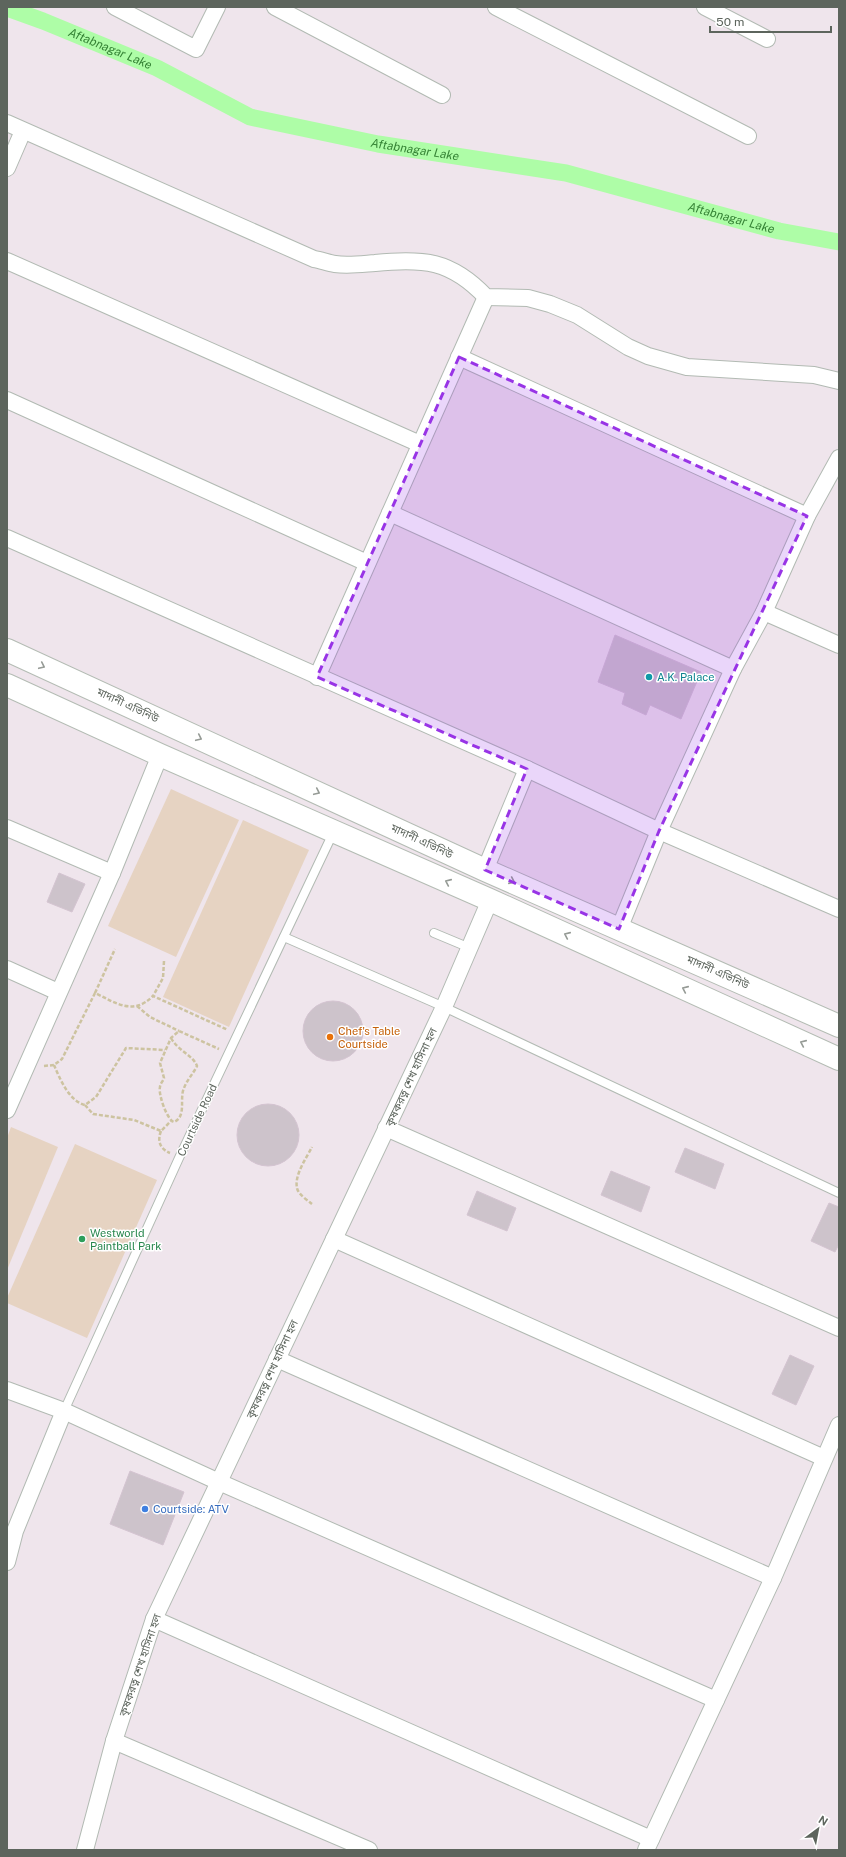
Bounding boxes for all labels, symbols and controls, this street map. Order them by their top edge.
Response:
scale bar [710,8,831,34]
text: 50 m [716,15,744,29]
water label: Aftabnagar Lake [66,25,155,72]
water label: Aftabnagar Lake [370,136,461,163]
water label: Aftabnagar Lake [686,200,777,237]
one-way arrow [38,661,46,669]
place label: A.K. Palace [657,671,714,683]
marker: A.K. Palace [644,672,654,682]
street label: মাদানী এভিনিউ [94,685,161,725]
one-way arrow [194,733,202,741]
one-way arrow [313,787,320,795]
street label: মাদানী এভিনিউ [388,821,455,861]
one-way arrow [507,876,515,884]
one-way arrow [445,878,452,886]
one-way arrow [563,932,571,940]
street label: মাদানী এভিনিউ [684,952,751,991]
one-way arrow [682,986,690,994]
place label: Chef's Table Courtside [338,1025,400,1050]
street label: কৃষকরত্ন শেখ হাসিনা হল [383,1025,441,1130]
marker: Chef's Table Courtside [325,1032,335,1042]
one-way arrow [800,1039,807,1047]
street label: Courtside Road [175,1082,219,1158]
place label: Westworld Paintball Park [90,1227,161,1252]
marker: Westworld Paintball Park [77,1234,87,1244]
street label: কৃষকরত্ন শেখ হাসিনা হল [244,1317,302,1422]
place label: Courtside: ATV [153,1503,230,1515]
marker: Courtside: ATV [140,1504,150,1514]
street label: কৃষকরত্ন শেখ হাসিনা হল [117,1612,165,1719]
north arrow [798,1809,838,1849]
text: N [816,1813,830,1828]

